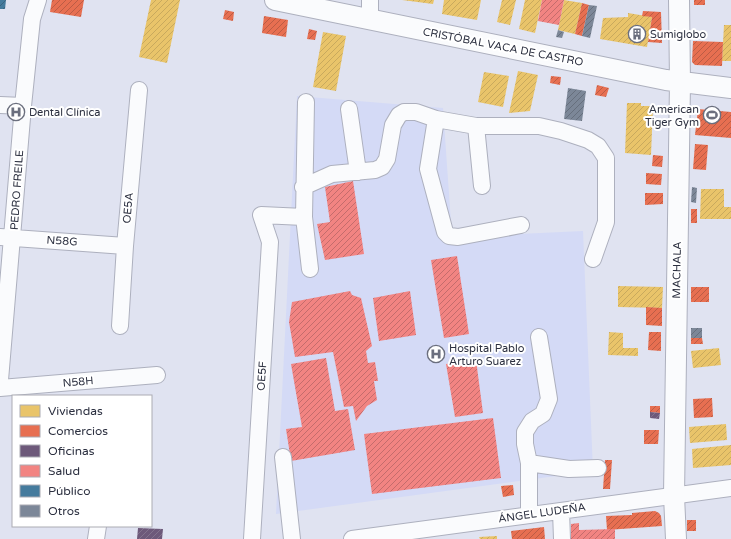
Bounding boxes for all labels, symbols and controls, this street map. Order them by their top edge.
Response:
street label: CRISTÓBAL VACA DE CASTRO [422,24,585,69]
building icon: Sumiglobo [627,24,647,44]
place label: Sumiglobo [650,28,707,41]
hospital icon: Dental Clínica [6,102,26,122]
place label: American Tiger Gym [645,103,699,129]
sports icon: American Tiger Gym [702,105,722,125]
place label: Dental Clínica [29,106,100,119]
street label: PEDRO FREILE [8,149,26,231]
street label: OE5A [120,192,136,224]
street label: N58G [46,233,78,249]
street label: MACHALA [670,241,684,299]
place label: Hospital Pablo Arturo Suarez [449,342,525,368]
hospital icon: Hospital Pablo Arturo Suarez [426,344,446,364]
street label: OE5F [254,360,270,391]
street label: N58H [62,374,94,390]
legend [12,395,152,527]
text: Viviendas [48,404,103,418]
text: Comercios [48,424,108,438]
text: Oficinas [48,444,95,458]
text: Salud [48,464,80,478]
text: Público [48,484,90,498]
street label: ÁNGEL LUDEÑA [497,499,587,526]
text: Otros [48,504,80,518]

